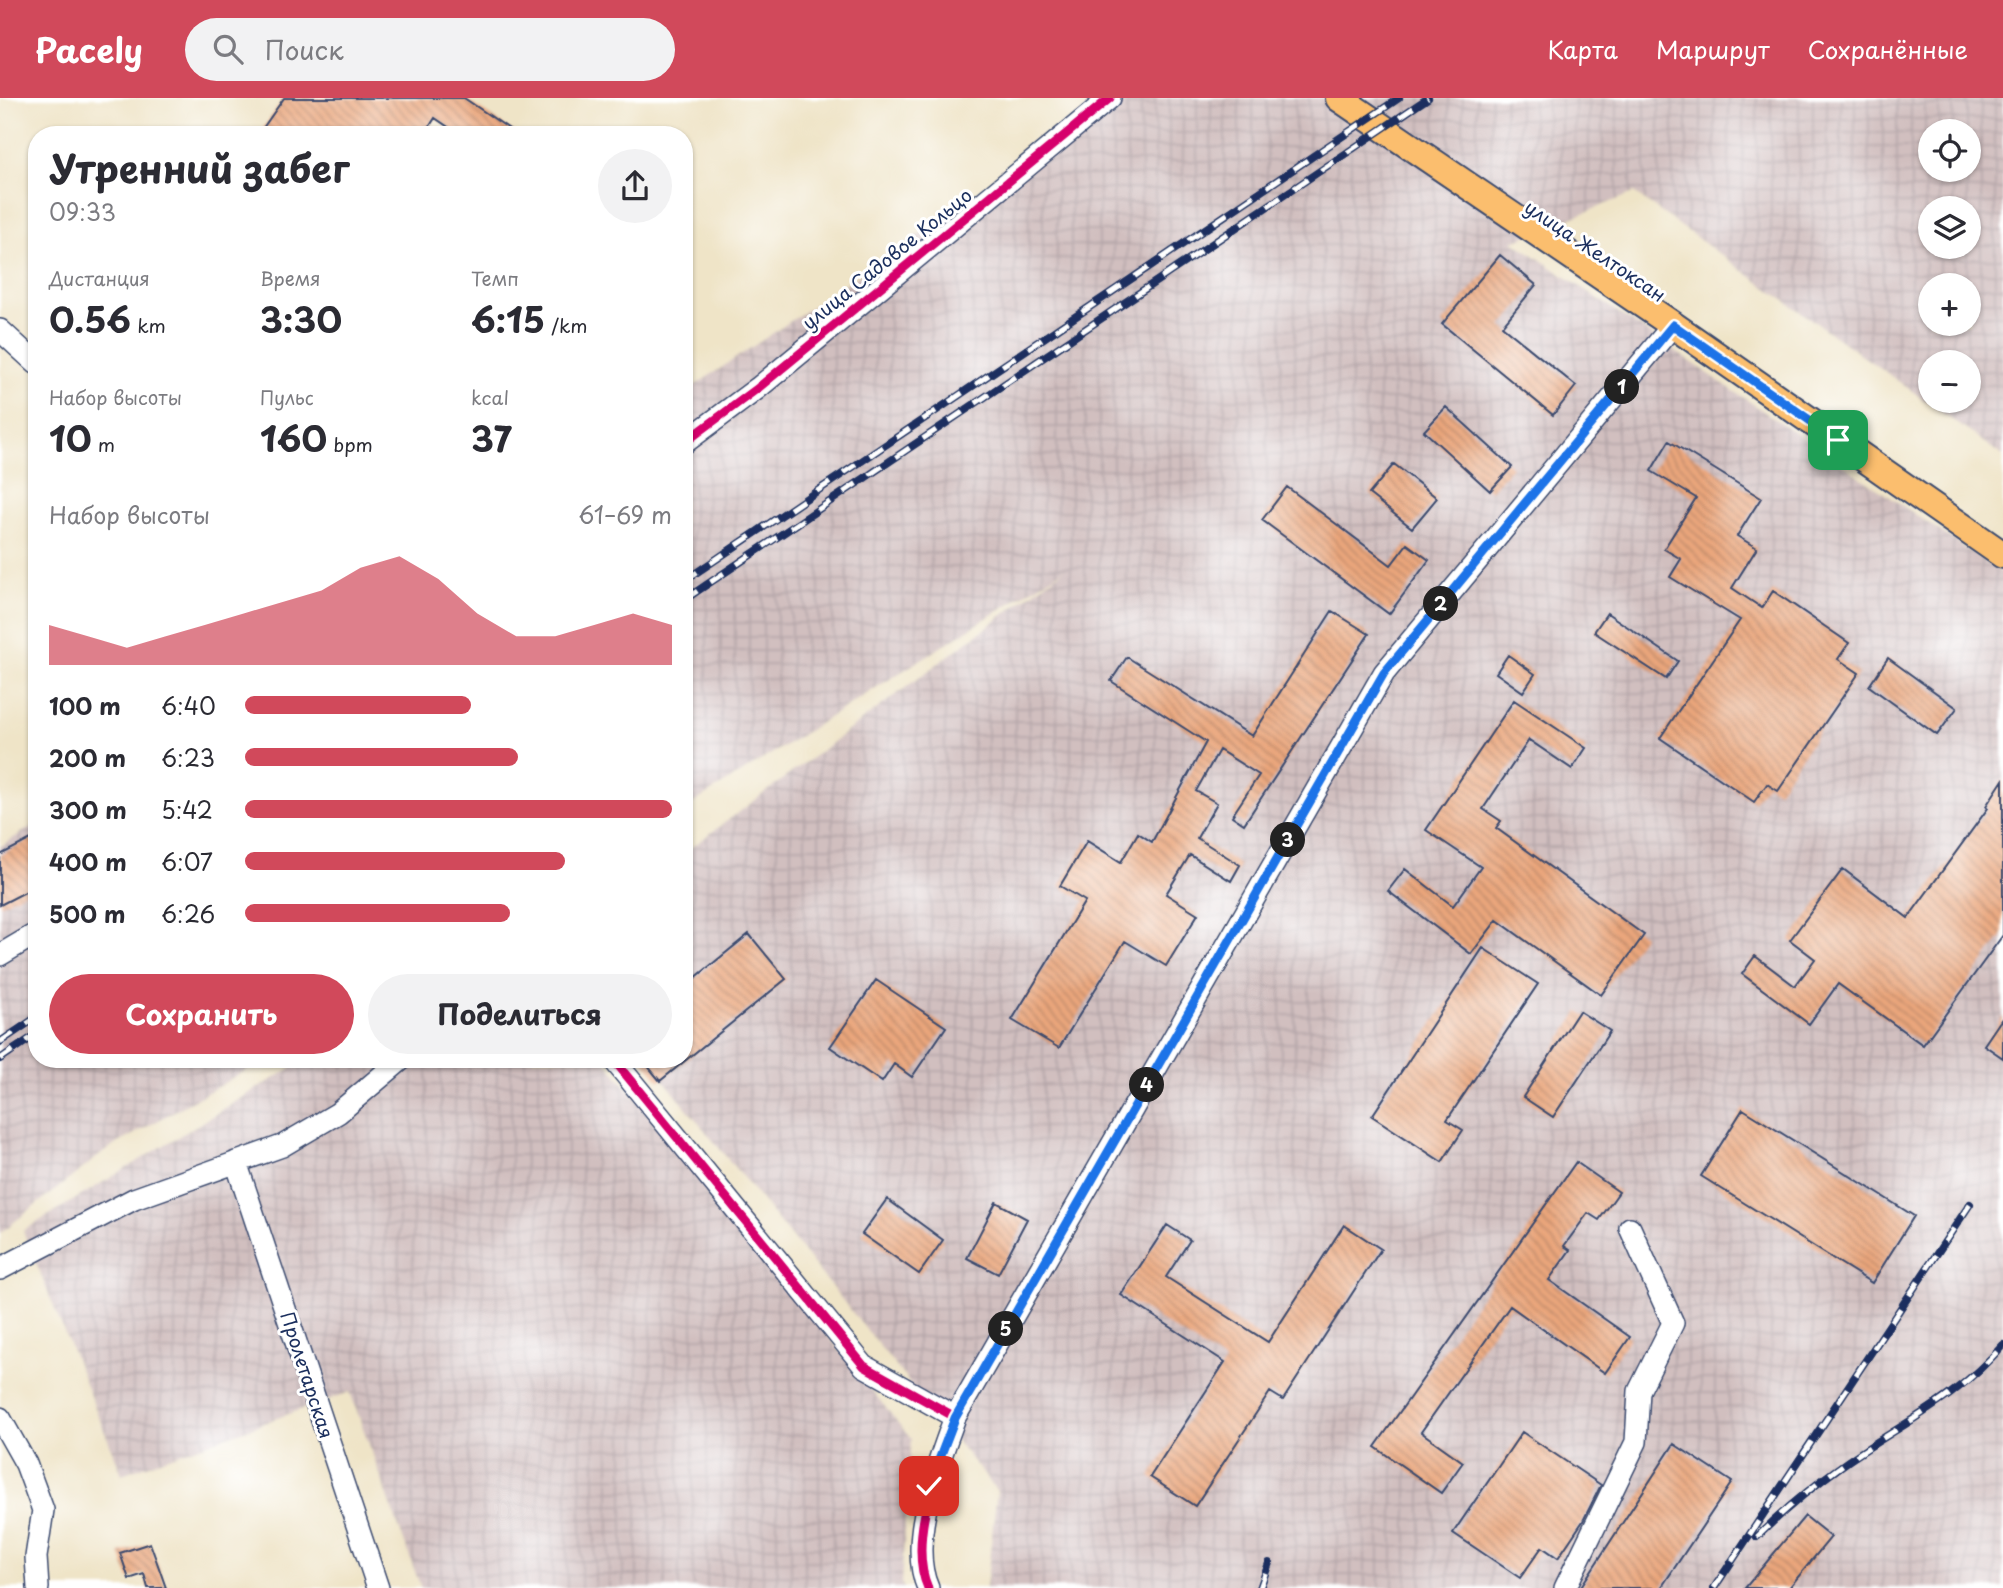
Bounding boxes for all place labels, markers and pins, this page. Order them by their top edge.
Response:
pin: 1 [1604,370,1640,404]
pin [1808,410,1868,470]
pin: 2 [1424,587,1458,622]
pin: 3 [1270,822,1306,858]
pin: 4 [1130,1068,1164,1102]
pin: 5 [988,1312,1024,1346]
pin [899,1456,959,1516]

